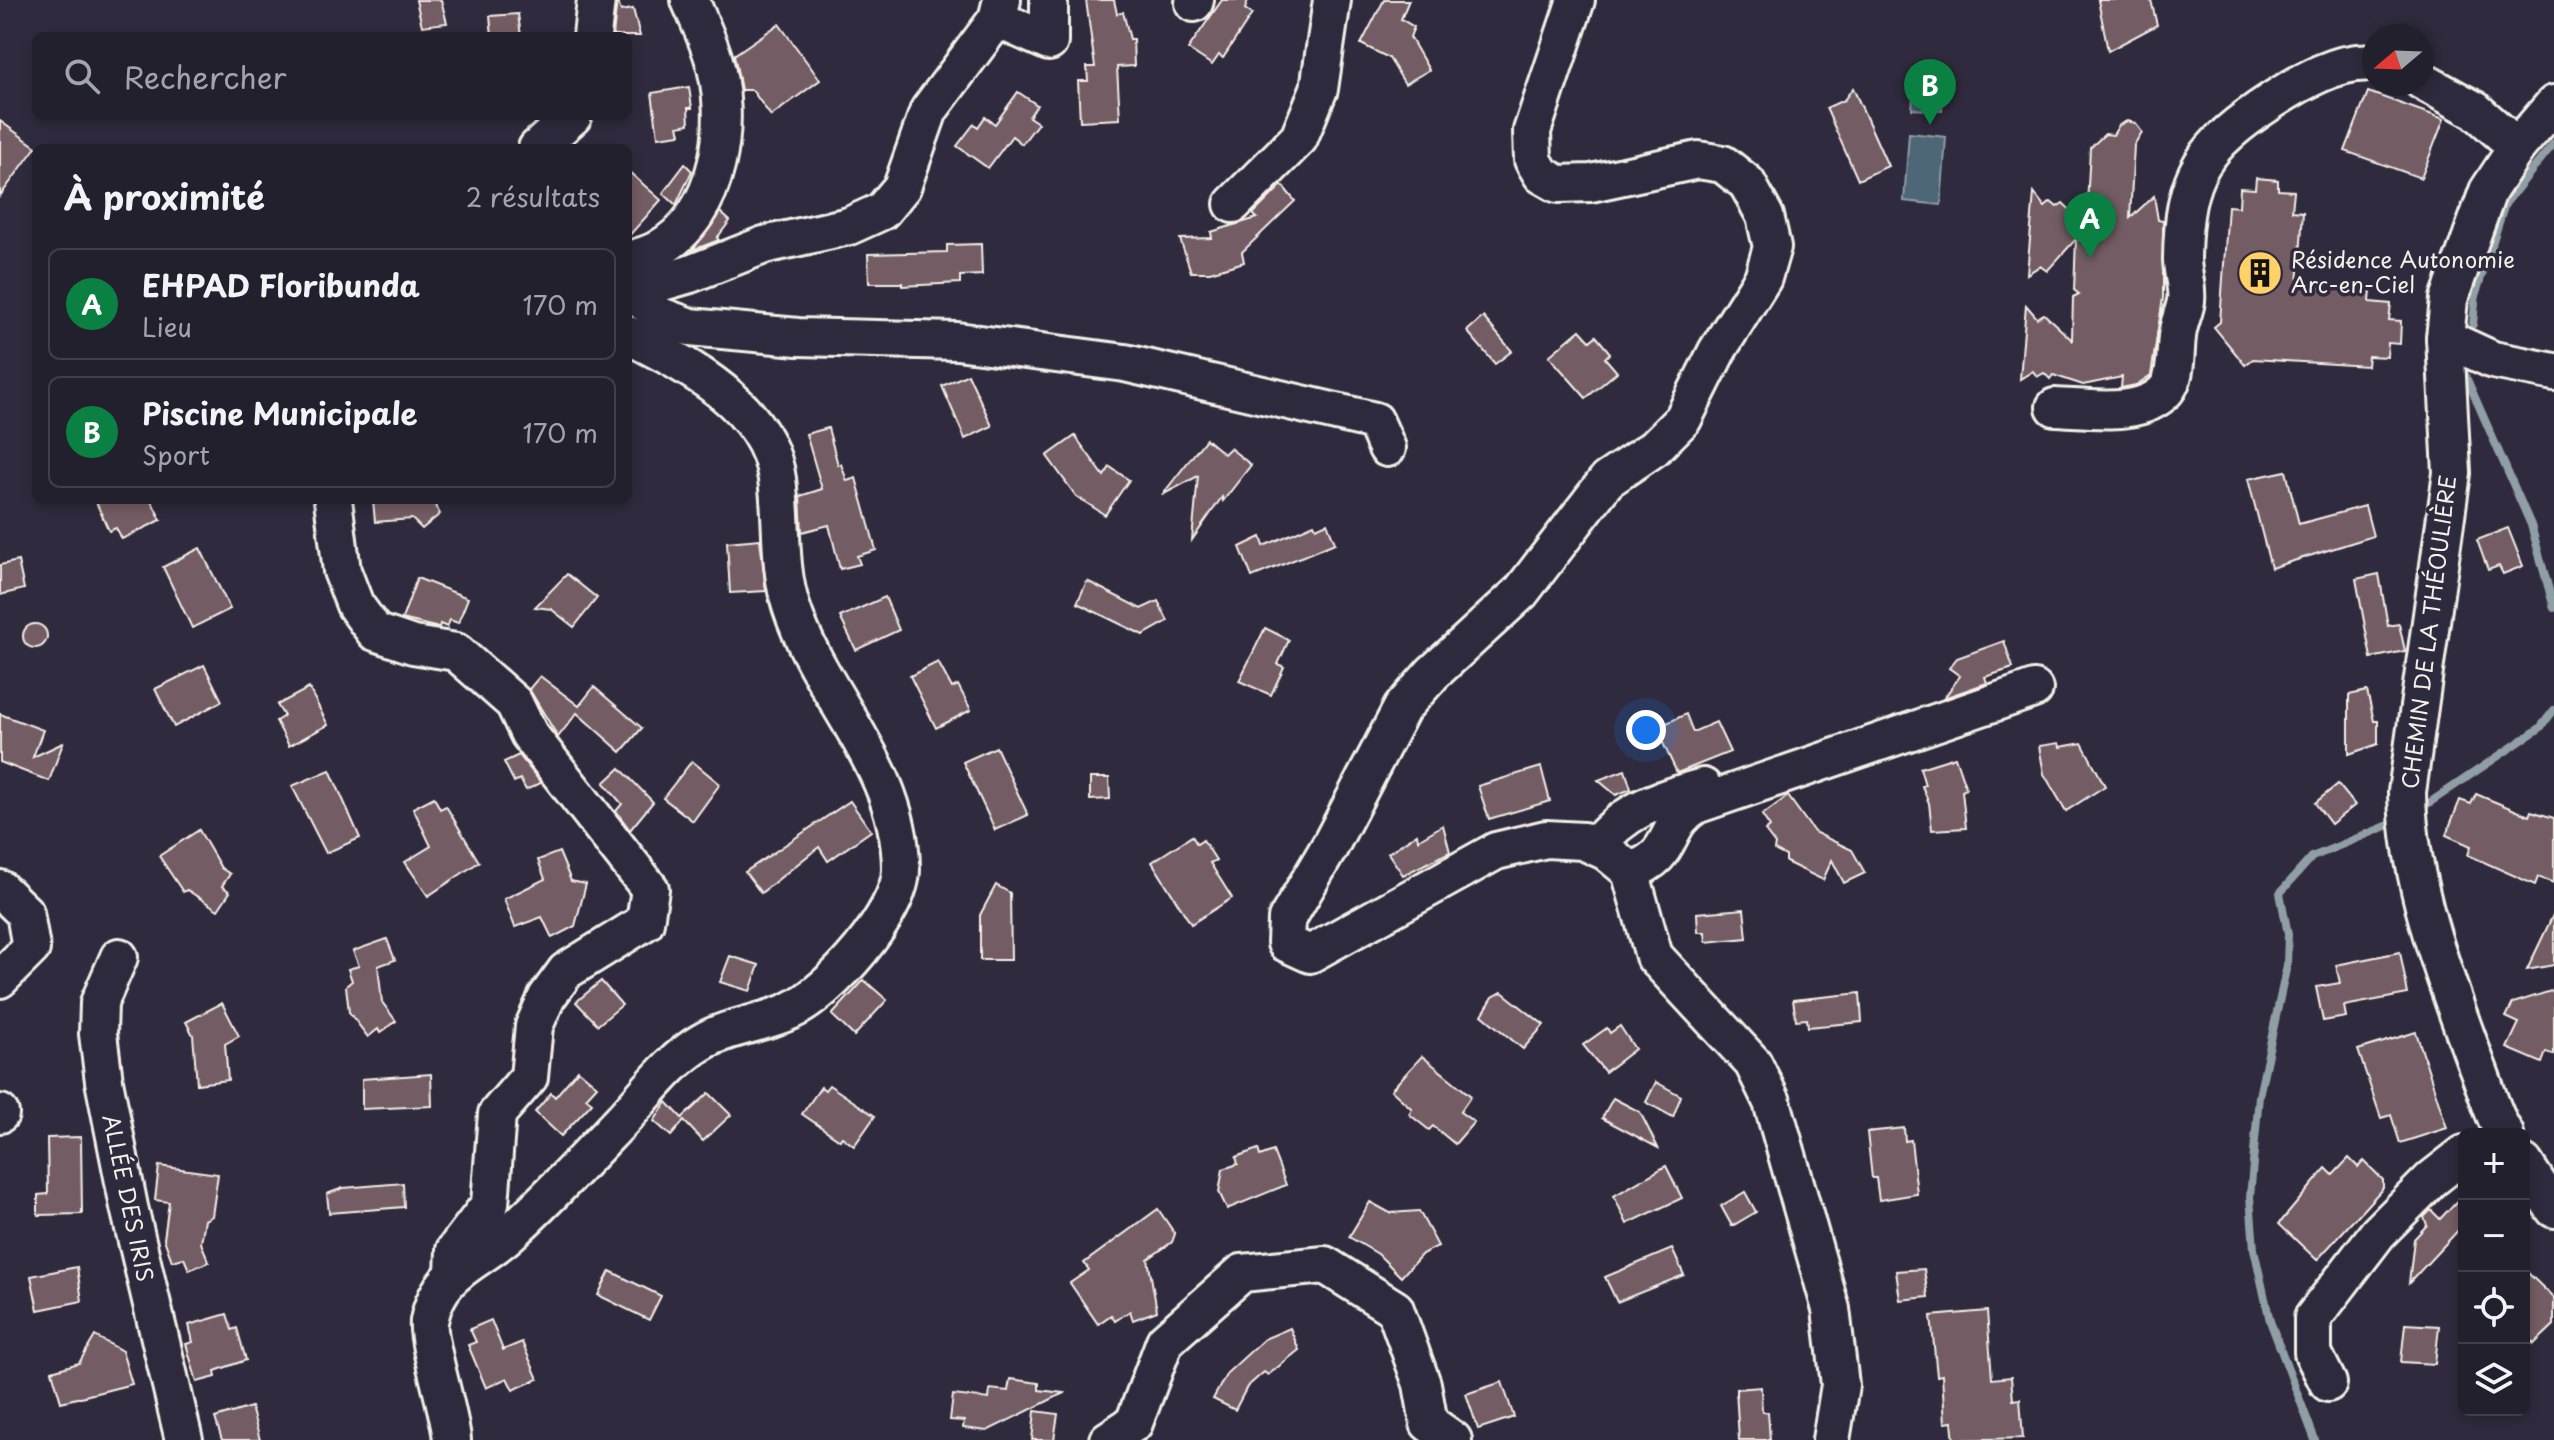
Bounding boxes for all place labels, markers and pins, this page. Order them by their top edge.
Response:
pin: B [1904,59,1956,125]
pin: A [2064,192,2116,258]
place label: Résidence Autonomie Arc-en-Ciel [2291,242,2515,300]
building icon: Résidence Autonomie Arc-en-Ciel [2236,249,2284,297]

